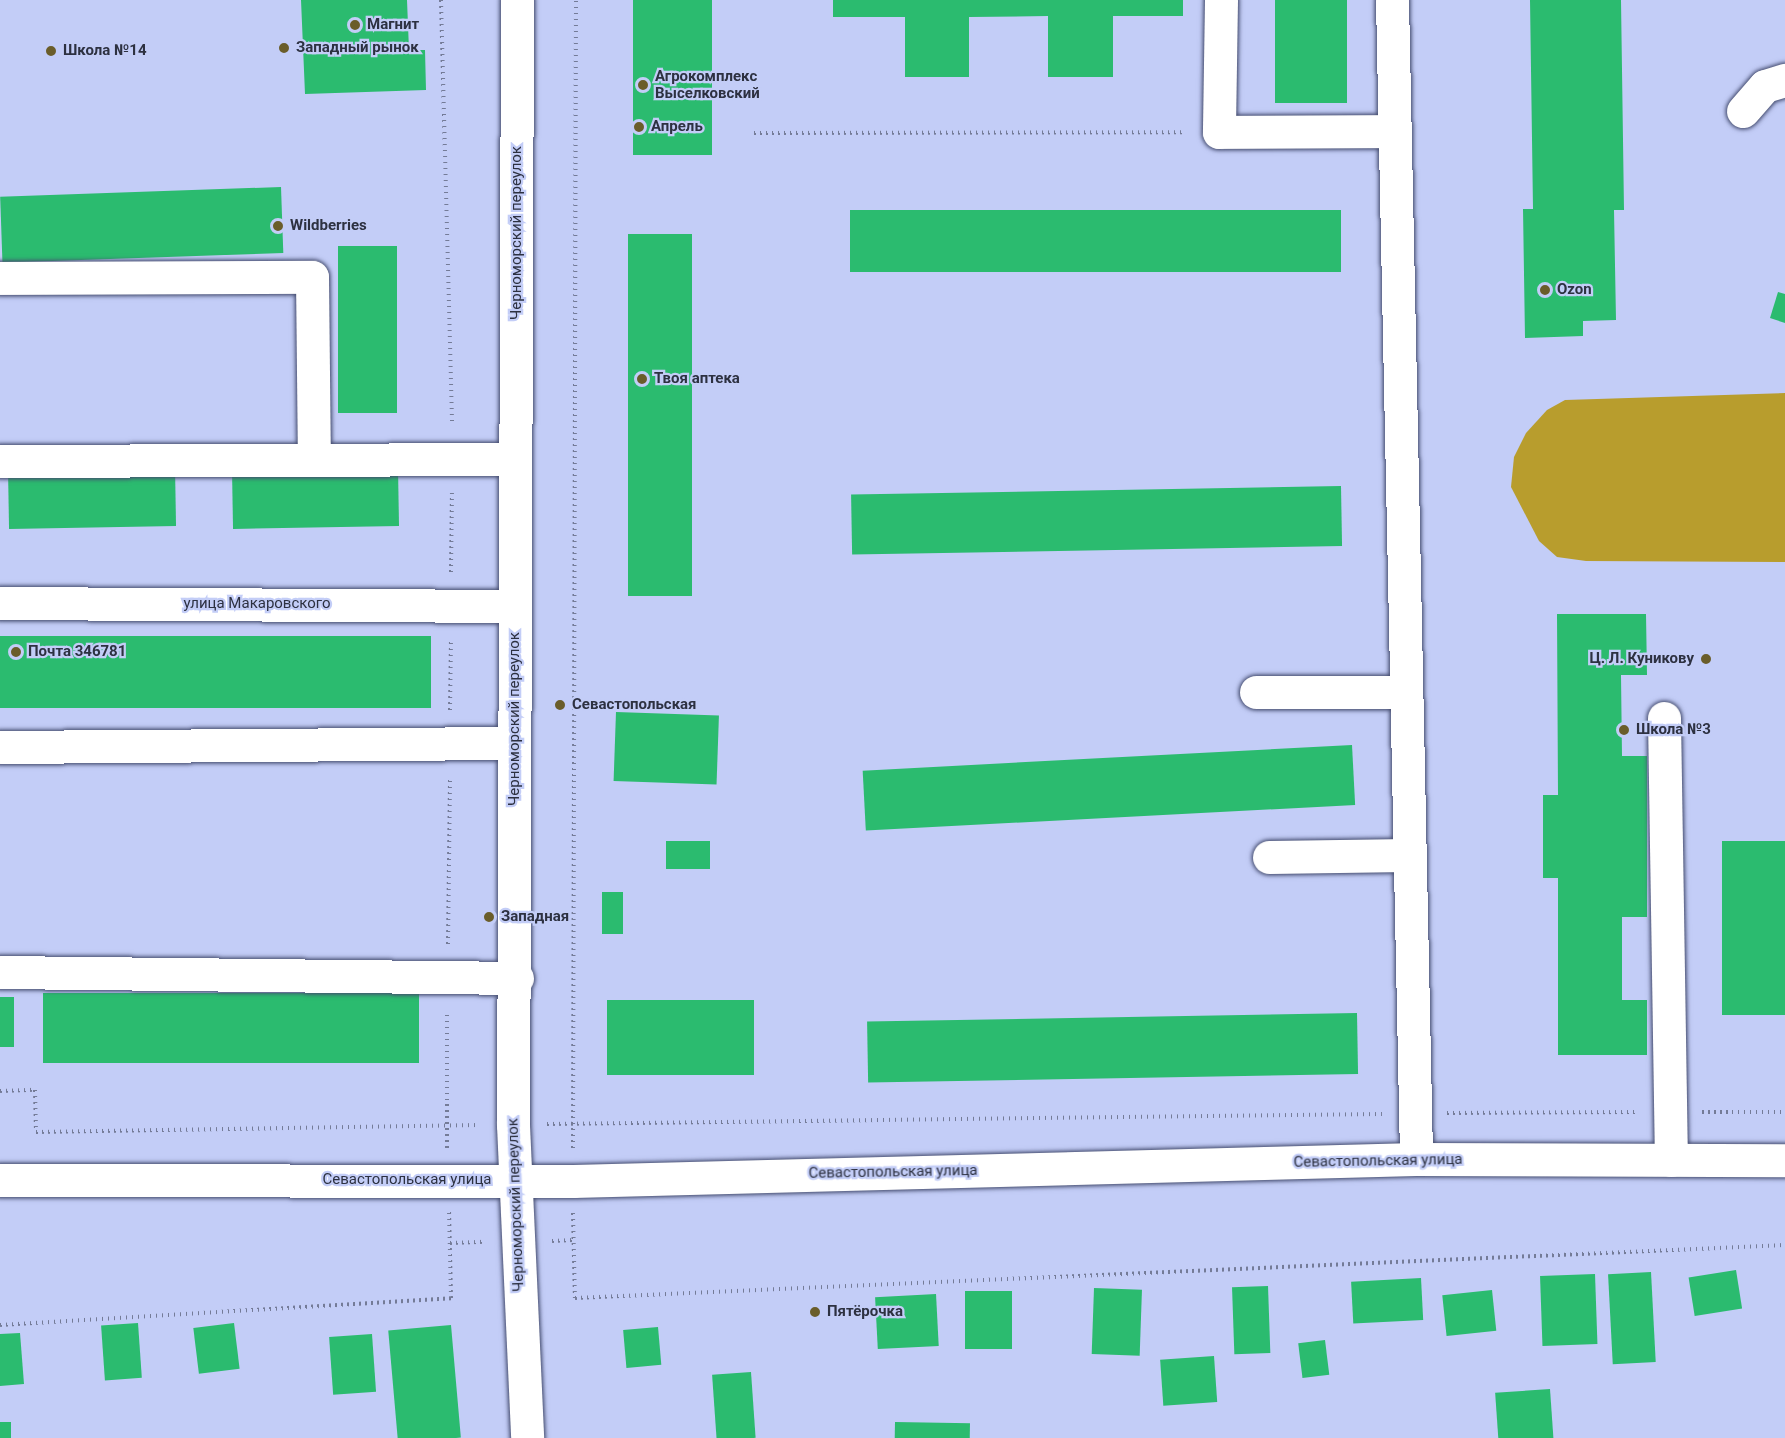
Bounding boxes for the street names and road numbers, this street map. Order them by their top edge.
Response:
street label: Черноморский переулок [508,146,526,320]
street label: улица Макаровского [183,595,331,613]
street label: Черноморский переулок [506,632,524,806]
street label: Черноморский переулок [504,1118,528,1292]
street label: Севастопольская улица [1293,1151,1463,1171]
street label: Севастопольская улица [808,1162,978,1182]
street label: Севастопольская улица [323,1171,491,1189]

